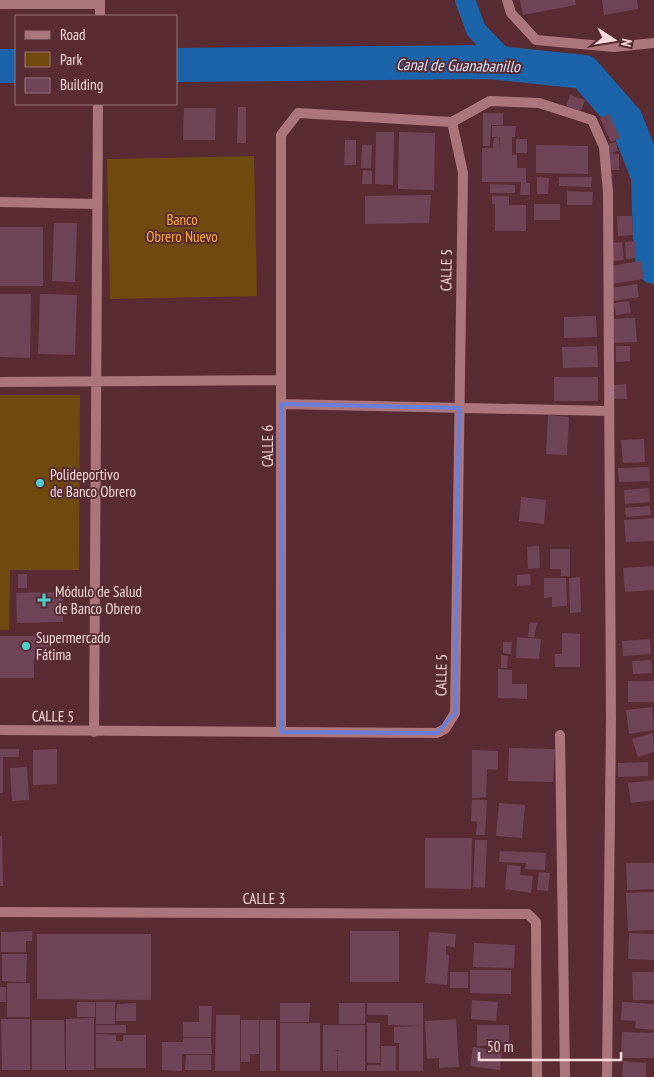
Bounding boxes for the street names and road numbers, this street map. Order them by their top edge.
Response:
street label: CALLE 5 [436,249,456,291]
street label: CALLE 6 [258,425,277,467]
street label: CALLE 5 [431,654,451,696]
street label: CALLE 5 [32,706,74,726]
street label: CALLE 3 [243,889,285,908]

